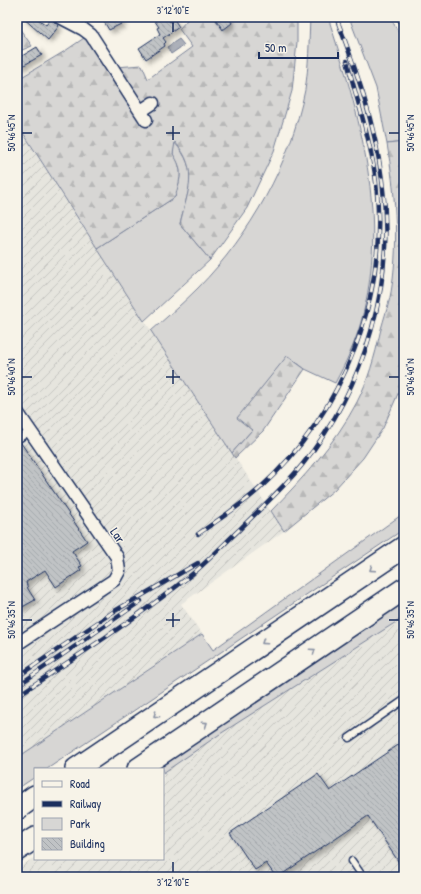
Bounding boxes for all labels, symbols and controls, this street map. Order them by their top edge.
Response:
text: 3°12'10"E [157,4,190,17]
scale bar [259,34,338,60]
text: 50 m [265,39,286,56]
text: 50°46'45"N [5,115,18,151]
text: 50°46'45"N [404,115,417,151]
text: 50°46'40"N [5,359,18,396]
text: 50°46'40"N [404,359,417,396]
street label: Lar [106,524,130,546]
one-way arrow [369,564,376,571]
text: 50°46'35"N [5,601,18,639]
text: 50°46'35"N [404,601,417,639]
one-way arrow [261,637,268,645]
one-way arrow [308,649,315,656]
one-way arrow [153,710,160,718]
one-way arrow [201,721,208,729]
legend [34,768,164,860]
text: Road [70,775,90,792]
text: Railway [70,795,101,812]
text: Park [70,815,90,832]
text: Building [70,835,105,852]
text: 3°12'10"E [157,876,190,889]

